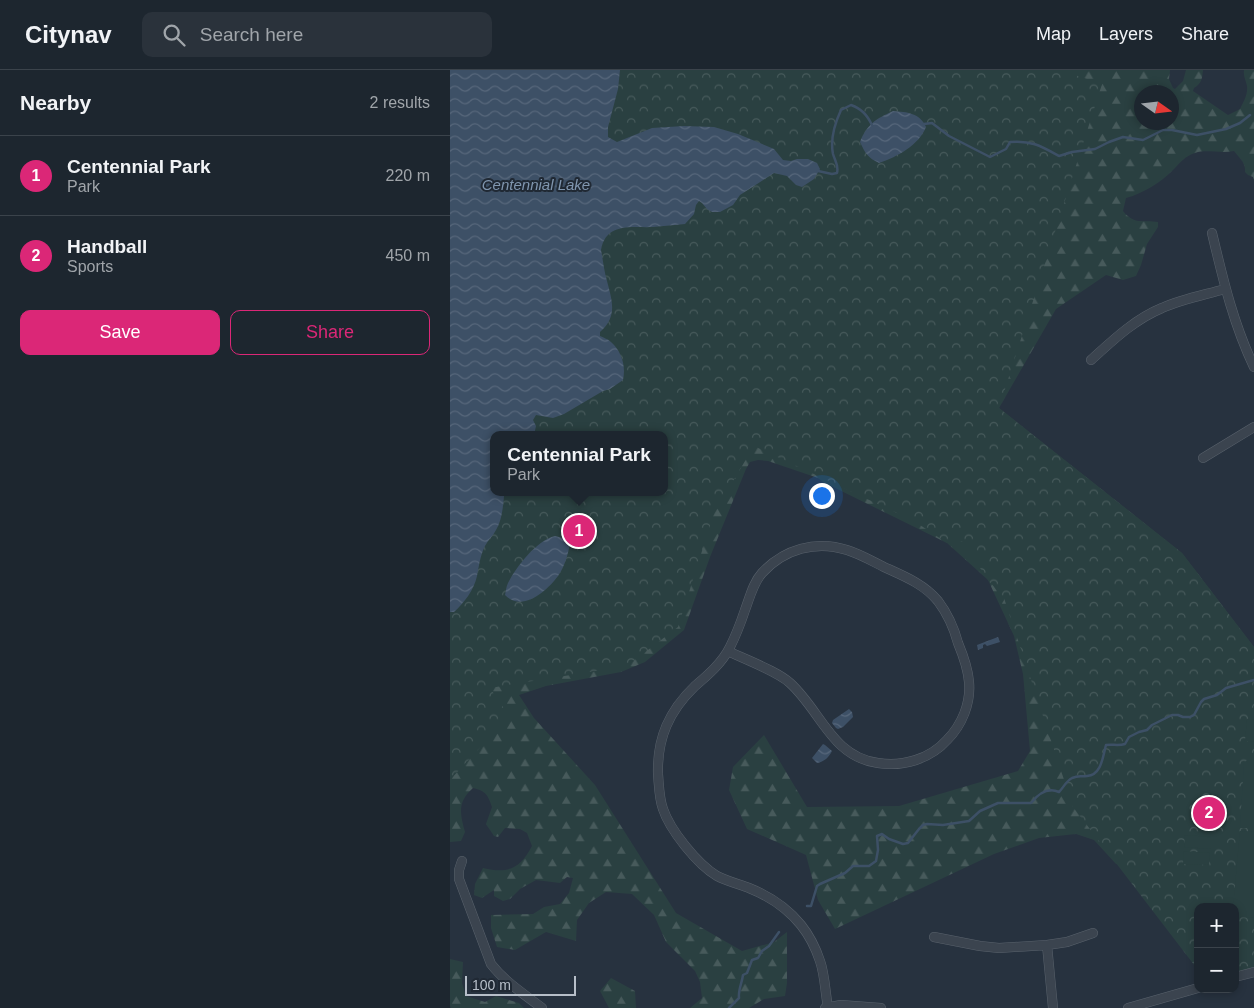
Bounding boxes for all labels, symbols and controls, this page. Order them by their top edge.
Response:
search box [142,12,492,57]
text: Citynav [25,21,112,48]
icon: search [160,21,188,49]
text: Search here [200,24,303,45]
text: Map [1036,24,1071,44]
text: Layers [1099,24,1153,44]
text: Share [1181,24,1229,44]
north arrow [1134,85,1179,130]
text: Nearby [20,91,91,114]
text: 2 results [370,94,430,111]
text: Centennial Park [67,156,211,177]
text: 1 [32,167,40,184]
text: 220 m [386,167,430,184]
water label: Centennial Lake [482,176,590,193]
text: Park [67,178,100,195]
text: Handball [67,236,147,257]
text: 2 [32,247,40,264]
text: 450 m [386,247,430,264]
text: Sports [67,258,113,275]
button: Save [20,310,220,355]
button: Share [230,310,430,355]
popup [490,431,668,496]
text: Centennial Park [507,444,651,465]
text: Park [507,466,540,483]
your location [809,483,835,509]
pin: 1 [563,512,595,550]
pin: 2 [1193,794,1225,832]
map controls [1194,903,1239,993]
button: + [1194,903,1239,948]
button: − [1194,948,1239,993]
scale bar [465,973,576,996]
text: 100 m [472,977,511,993]

